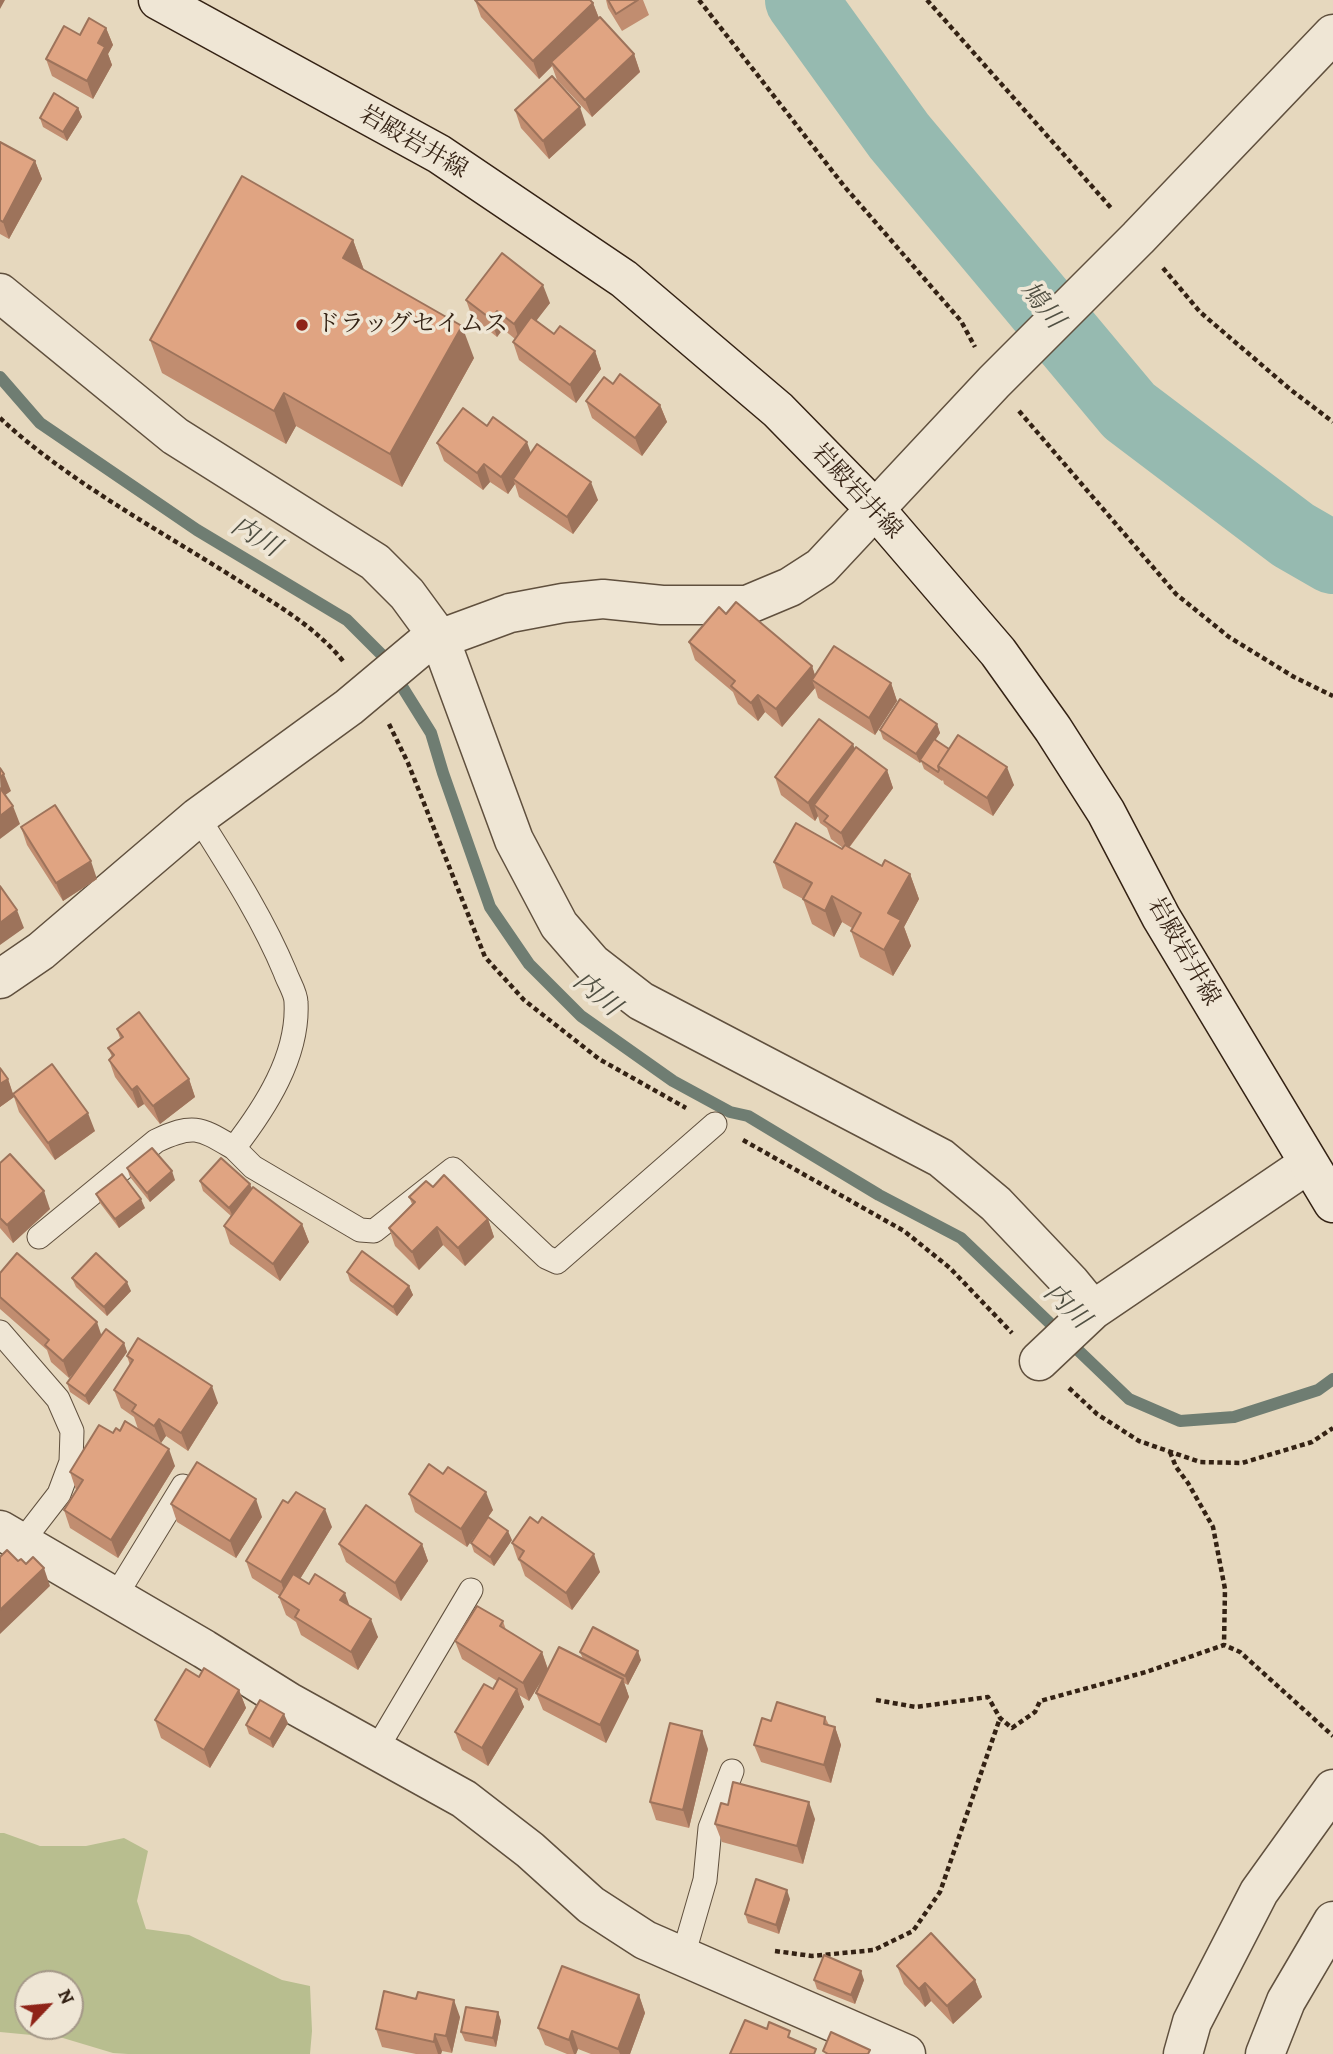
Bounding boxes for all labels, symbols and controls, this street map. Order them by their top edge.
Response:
street label: 岩殿岩井線 [354,101,472,185]
water label: 鳩川 [1012,276,1070,336]
place label: ドラッグセイムス [316,311,508,339]
marker: ドラッグセイムス [294,317,310,333]
street label: 岩殿岩井線 [805,438,907,546]
water label: 内川 [225,511,285,565]
street label: 岩殿岩井線 [1141,893,1225,1011]
water label: 内川 [566,966,626,1024]
water label: 内川 [1036,1278,1096,1336]
north arrow [14,1970,84,2040]
text: N [51,1985,81,2009]

